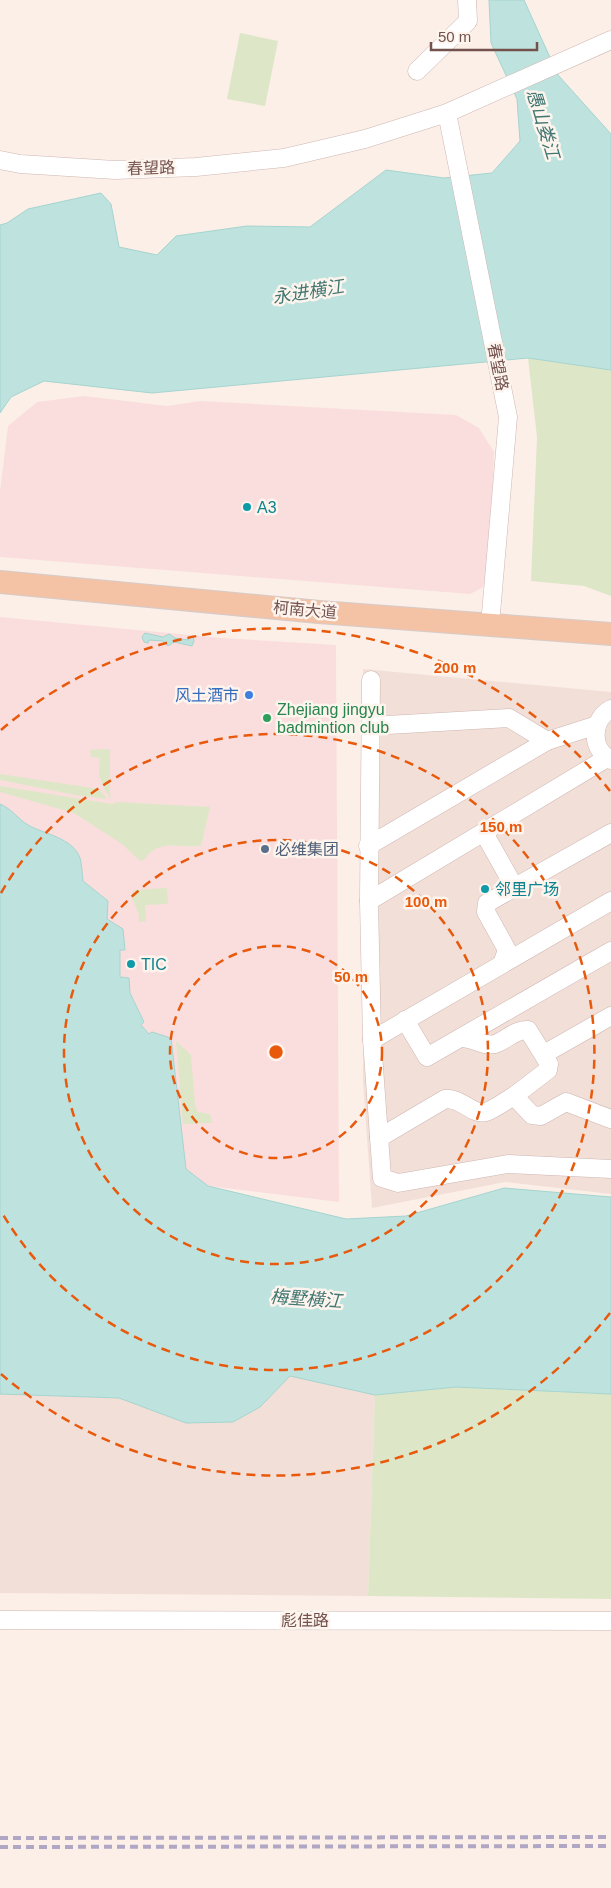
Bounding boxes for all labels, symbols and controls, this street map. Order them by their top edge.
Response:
scale bar [431,20,537,52]
text: 50 m [438,28,471,45]
water label: 愚山娄江 [523,87,564,163]
street label: 春望路 [127,159,175,177]
water label: 永进横江 [271,276,347,308]
street label: 春望路 [485,342,511,392]
place label: A3 [257,499,277,516]
marker: A3 [241,501,253,513]
street label: 柯南大道 [272,599,338,621]
text: 200 m [434,659,476,676]
place label: 风土酒市 [175,687,239,704]
marker: 风土酒市 [243,689,255,701]
place label: Zhejiang jingyu badmintion club [277,701,389,736]
marker: Zhejiang jingyu badmintion club [261,712,273,724]
text: 150 m [480,818,522,835]
place label: 必维集团 [275,841,339,858]
marker: 必维集团 [259,843,271,855]
place label: 邻里广场 [495,881,559,898]
marker: 邻里广场 [479,883,491,895]
text: 100 m [405,893,447,910]
place label: TIC [141,956,167,973]
marker: TIC [125,958,137,970]
text: 50 m [334,968,368,985]
centre of rings [267,1043,285,1061]
water label: 梅墅横江 [269,1287,345,1312]
street label: 彪佳路 [281,1612,329,1629]

